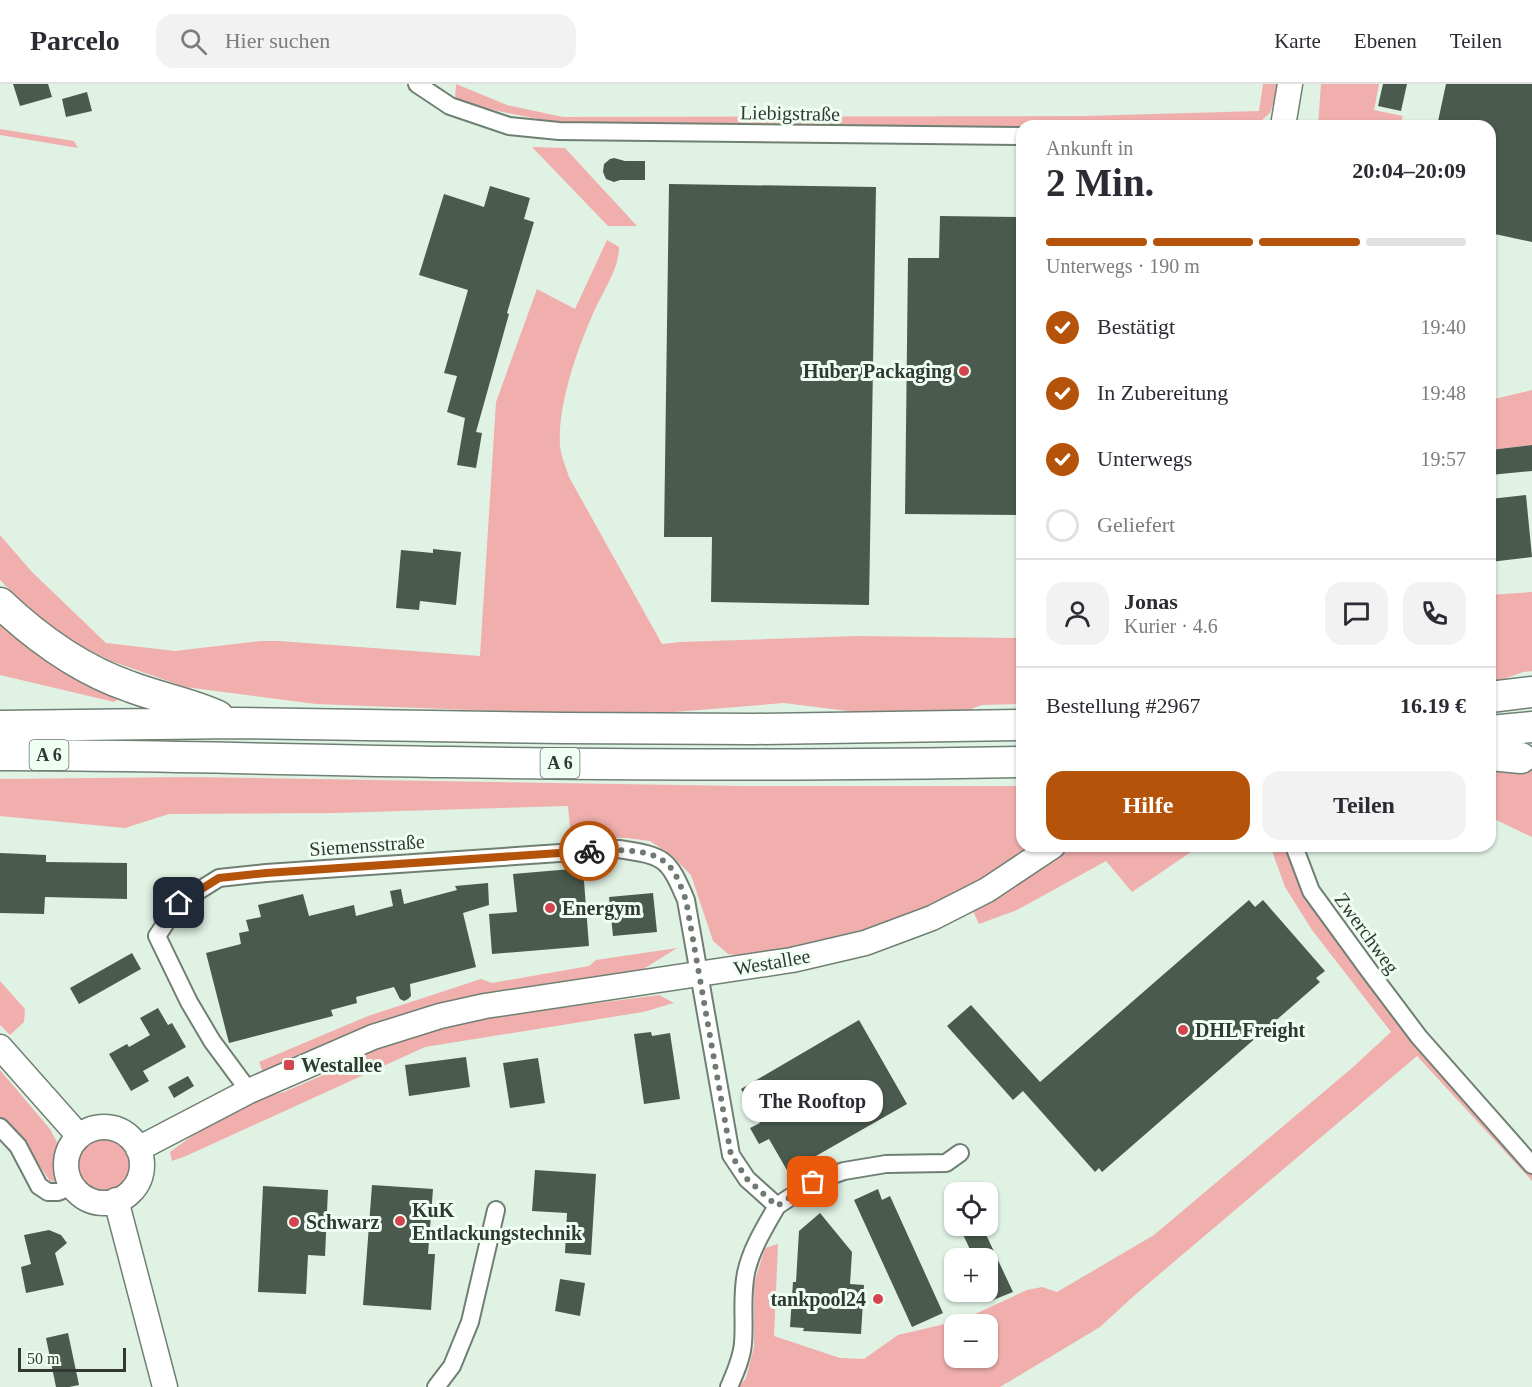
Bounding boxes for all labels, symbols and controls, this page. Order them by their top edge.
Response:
search box [156,14,576,68]
text: Parcelo [30,25,120,56]
icon: search [177,25,210,58]
text: Hier suchen [225,28,330,53]
text: Karte [1274,29,1321,53]
text: Ebenen [1354,29,1417,53]
text: Teilen [1450,29,1502,53]
street label: Liebigstraße [740,101,840,126]
text: Ankunft in [1046,137,1133,159]
text: 20:04–20:09 [1352,158,1466,183]
text: 2 Min. [1046,161,1154,204]
text: Unterwegs · 190 m [1046,255,1200,277]
icon: check [1046,311,1079,344]
text: Bestätigt [1097,314,1175,339]
text: 19:40 [1420,316,1466,338]
place label: Huber Packaging [803,360,952,383]
marker: Huber Packaging [957,364,971,378]
icon: check [1046,377,1079,410]
text: In Zubereitung [1097,380,1228,405]
text: 19:48 [1420,382,1466,404]
icon: check [1046,443,1079,476]
text: Unterwegs [1097,446,1192,471]
text: 19:57 [1420,448,1466,470]
text: Geliefert [1097,512,1175,537]
button: person [1046,582,1109,645]
button: chat [1325,582,1388,645]
button: phone [1403,582,1466,645]
text: Jonas [1124,589,1178,614]
text: Kurier · 4.6 [1124,615,1218,637]
text: Bestellung #2967 [1046,693,1201,718]
text: 16.19 € [1400,693,1466,718]
road number: A 6 [29,740,68,770]
road number: A 6 [540,748,580,778]
button: Hilfe [1046,771,1250,840]
button: Teilen [1262,771,1466,840]
courier [559,821,619,881]
street label: Siemensstraße [309,830,426,860]
icon: bike [573,835,606,868]
pin [153,877,204,928]
icon: home [162,886,195,919]
street label: Zwerchweg [1330,888,1404,978]
place label: Energym [562,897,641,920]
marker: Energym [543,901,557,915]
street label: Westallee [732,944,812,980]
place label: DHL Freight [1195,1019,1306,1042]
marker: DHL Freight [1176,1023,1190,1037]
place label: Westallee [301,1054,382,1076]
marker: Westallee [282,1058,296,1072]
callout: The Rooftop [742,1080,884,1122]
text: The Rooftop [759,1090,866,1112]
pin [787,1156,838,1207]
icon: bag [796,1165,829,1198]
map controls [944,1182,998,1368]
button: locate [944,1182,998,1236]
place label: KuK Entlackungstechnik [412,1199,583,1245]
place label: Schwarz [306,1211,379,1233]
marker: KuK Entlackungstechnik [393,1214,407,1228]
marker: Schwarz [287,1215,301,1229]
button: + [944,1248,998,1302]
place label: tankpool24 [770,1288,866,1311]
marker: tankpool24 [871,1292,885,1306]
button: − [944,1314,998,1368]
scale bar [18,1345,126,1372]
text: 50 m [27,1350,59,1367]

